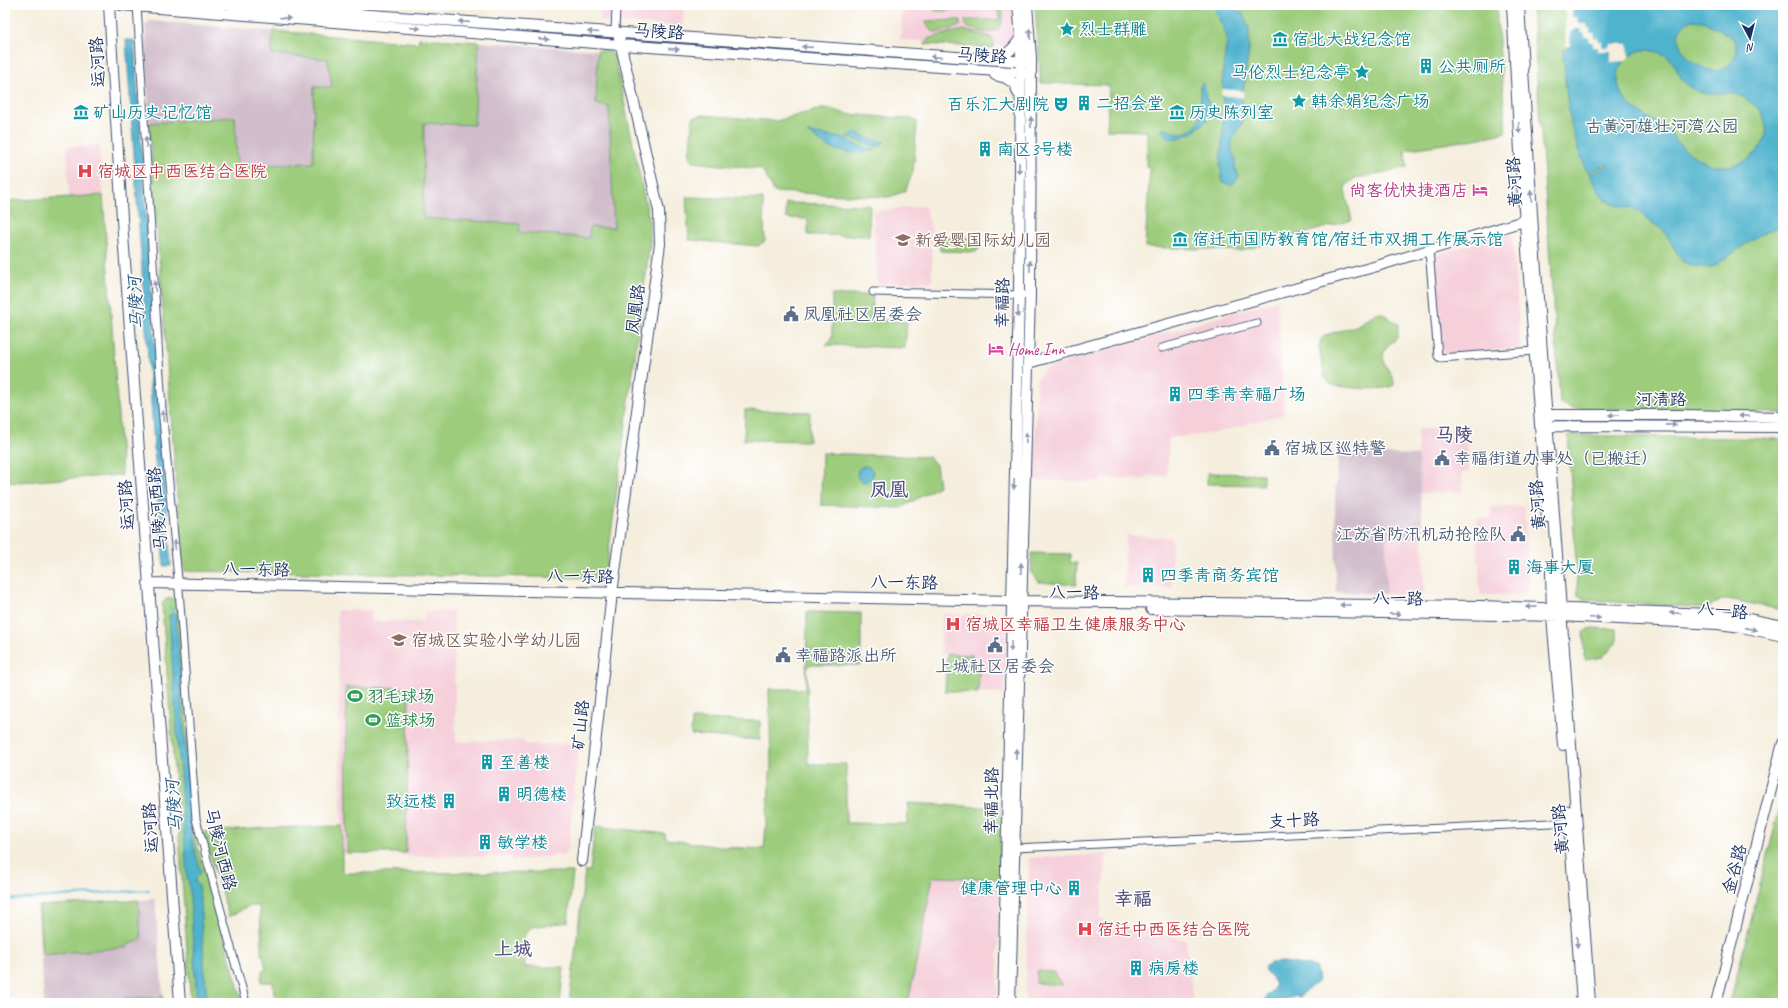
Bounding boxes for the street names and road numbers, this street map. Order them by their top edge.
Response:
street label: 马陵路 [633,19,685,44]
street label: 运河路 [86,36,109,88]
street label: 马陵路 [956,43,1008,68]
street label: 黄河路 [1503,156,1526,208]
street label: 幸福路 [992,277,1013,329]
street label: 凤凰路 [622,282,649,336]
street label: 河清路 [1636,389,1687,410]
street label: 马陵河西路 [143,466,172,552]
street label: 运河路 [114,479,139,531]
street label: 黄河路 [1525,479,1550,531]
street label: 八一东路 [222,558,290,581]
street label: 八一东路 [546,565,614,588]
street label: 八一东路 [870,571,938,594]
street label: 八一路 [1048,582,1100,603]
street label: 八一路 [1372,588,1424,609]
street label: 八一路 [1696,597,1749,624]
street label: 矿山路 [567,699,594,752]
street label: 幸福北路 [980,767,1003,835]
street label: 运河路 [138,802,163,854]
street label: 黄河路 [1548,803,1573,855]
street label: 马陵河西路 [200,805,241,893]
street label: 支十路 [1268,809,1320,832]
street label: 金谷路 [1718,842,1751,896]

